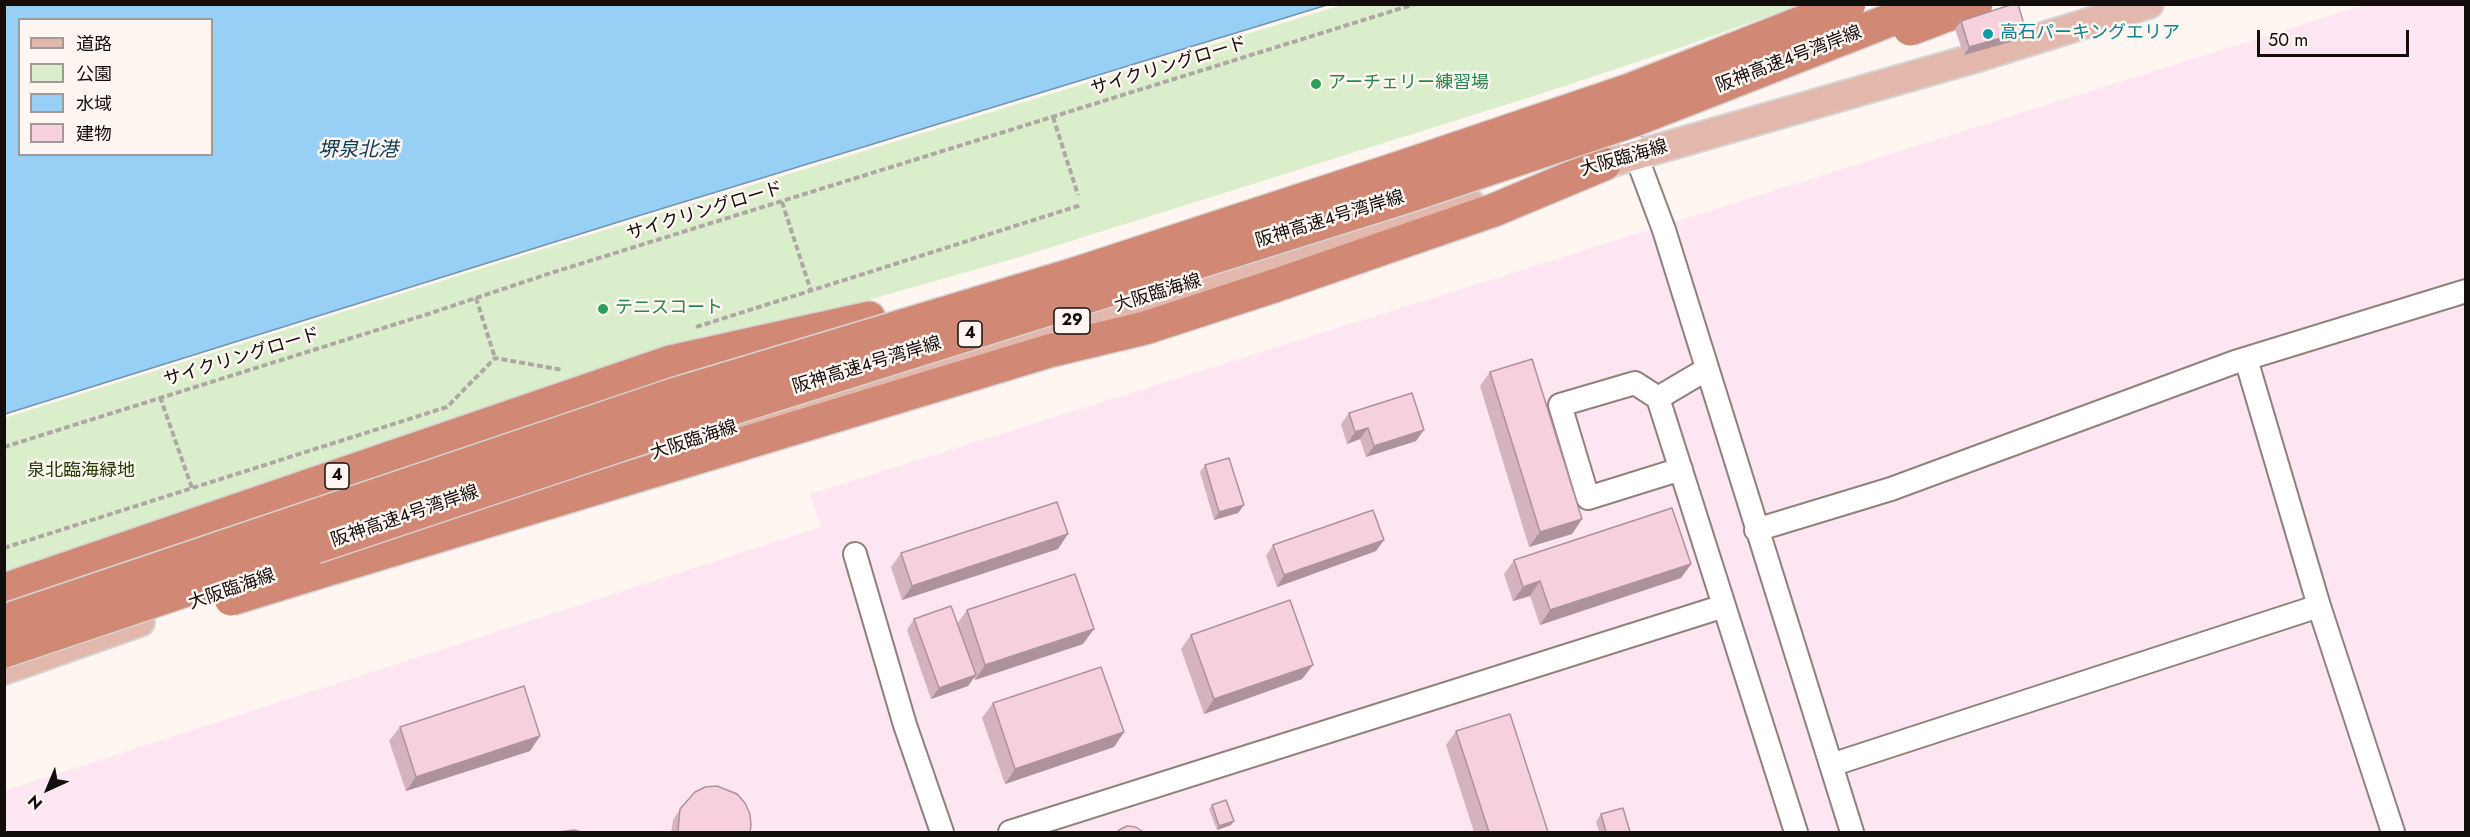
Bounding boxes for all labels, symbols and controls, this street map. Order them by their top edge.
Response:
legend [18,18,213,156]
scale bar [2260,18,2412,56]
street label: 阪神高速4号湾岸線 [1713,22,1865,98]
place label: 高石パーキングエリア [2000,23,2180,45]
marker: 高石パーキングエリア [1981,27,1995,41]
text: 50 m [2268,27,2308,53]
text: 道路 [76,31,112,57]
street label: サイクリングロード [1088,33,1250,101]
text: 公園 [76,61,112,87]
place label: アーチェリー練習場 [1328,73,1489,95]
marker: アーチェリー練習場 [1309,77,1323,91]
text: 水域 [76,91,112,117]
text: 建物 [76,121,112,147]
street label: 大阪臨海線 [1578,136,1670,182]
water label: 堺泉北港 [318,139,398,163]
street label: サイクリングロード [624,178,786,246]
street label: 阪神高速4号湾岸線 [1253,187,1407,253]
street label: 大阪臨海線 [1112,271,1204,317]
place label: テニスコート [615,298,723,320]
marker: テニスコート [596,302,610,316]
road number: 29 [1054,308,1090,334]
road number: 4 [958,321,982,347]
street label: サイクリングロード [161,324,323,392]
street label: 阪神高速4号湾岸線 [790,333,944,399]
street label: 大阪臨海線 [648,417,740,465]
park label: 泉北臨海緑地 [27,461,135,483]
road number: 4 [325,463,349,489]
street label: 阪神高速4号湾岸線 [328,482,482,552]
street label: 大阪臨海線 [186,565,278,615]
north arrow [18,759,78,819]
text: N [23,790,48,815]

